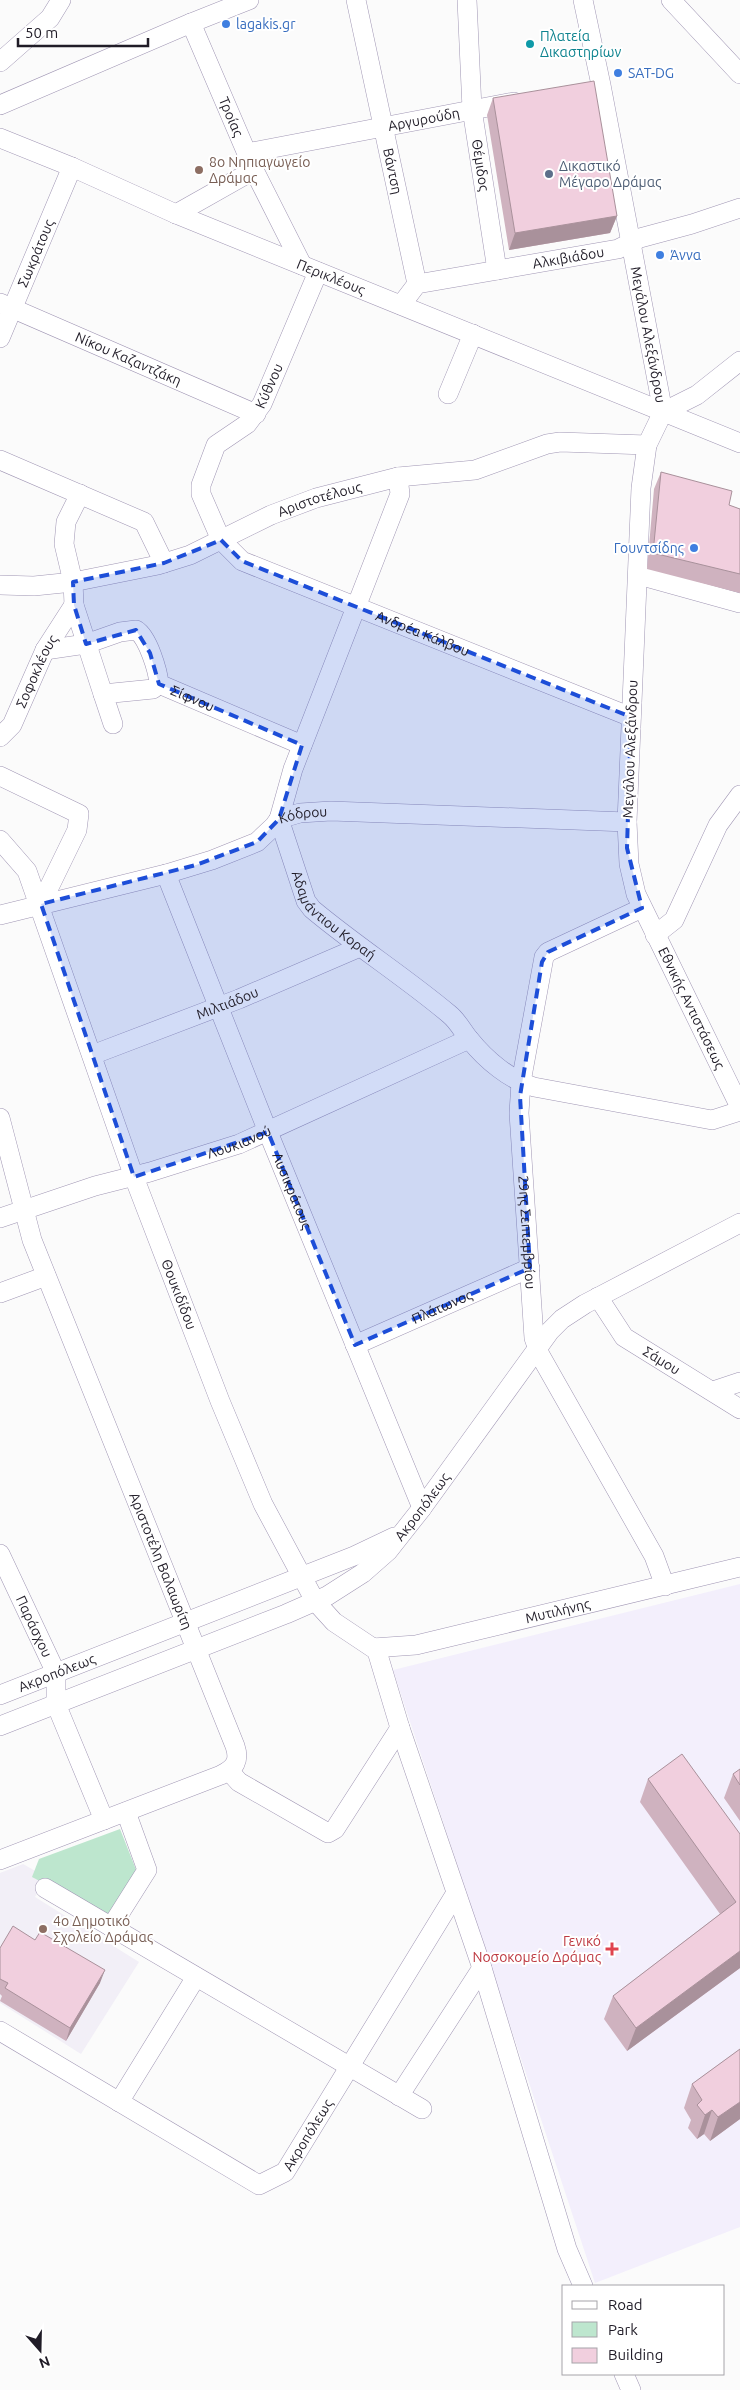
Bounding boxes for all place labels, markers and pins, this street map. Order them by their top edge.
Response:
place label: lagakis.gr [236,16,296,32]
marker: lagakis.gr [220,18,232,30]
place label: Πλατεία Δικαστηρίων [540,28,621,60]
marker: Πλατεία Δικαστηρίων [524,38,536,50]
place label: SAT-DG [628,65,674,81]
marker: SAT-DG [612,67,624,79]
place label: 8ο Νηπιαγωγείο Δράμας [209,154,310,186]
place label: Δικαστικό Μέγαρο Δράμας [559,158,662,190]
marker: 8ο Νηπιαγωγείο Δράμας [193,164,205,176]
marker: Δικαστικό Μέγαρο Δράμας [543,168,555,180]
place label: Άννα [670,247,702,263]
marker: Άννα [654,249,666,261]
place label: Γουντσίδης [614,540,685,556]
marker: Γουντσίδης [688,542,700,554]
place label: 4ο Δημοτικό Σχολείο Δράμας [53,1913,154,1945]
marker: 4ο Δημοτικό Σχολείο Δράμας [37,1923,49,1935]
place label: Γενικό Νοσοκομείο Δράμας [472,1933,602,1965]
marker: Γενικό Νοσοκομείο Δράμας [605,1942,619,1956]

